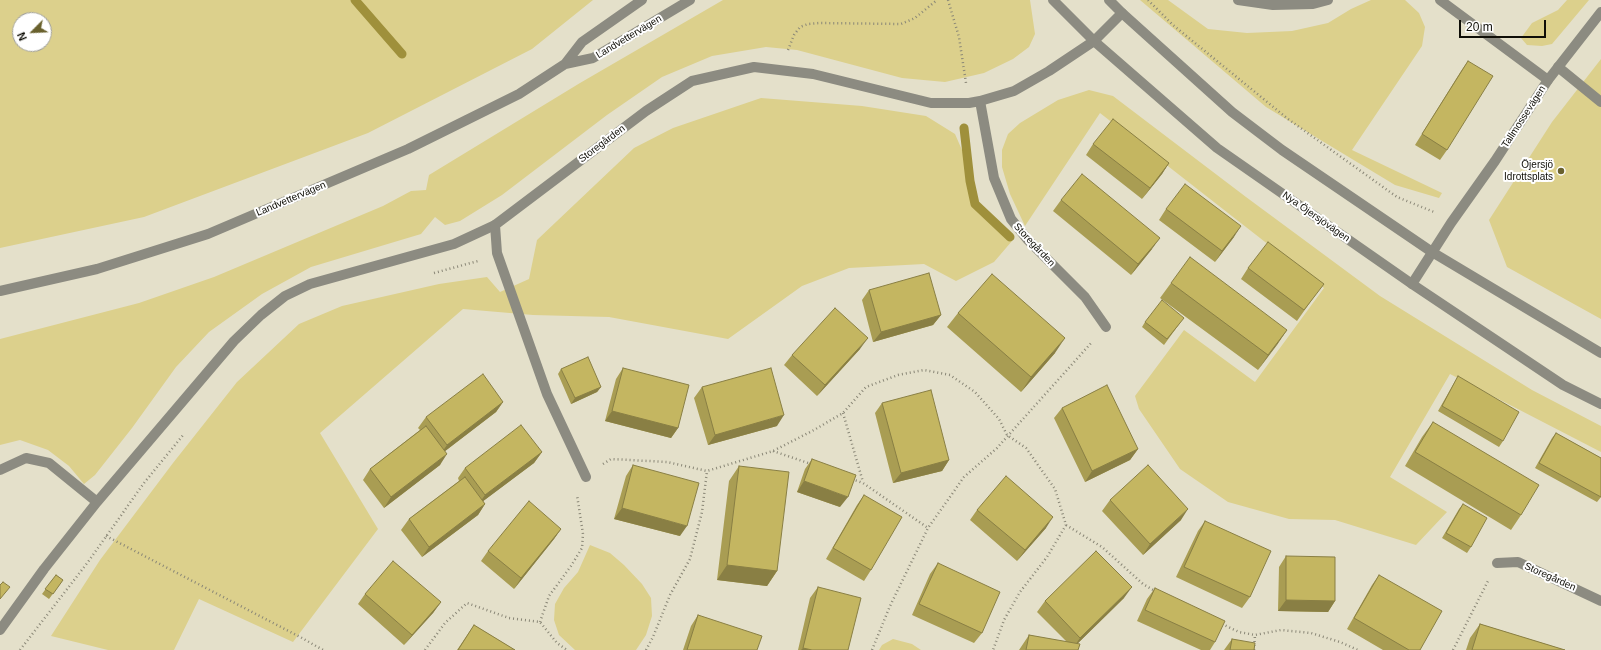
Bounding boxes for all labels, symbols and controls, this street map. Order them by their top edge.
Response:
north arrow [12,12,52,52]
scale bar [1461,12,1548,38]
street label: Landvettervägen [594,13,664,61]
text: 20 m [1466,20,1493,34]
text: N [15,30,29,43]
street label: Tallmossevägen [1499,84,1549,150]
street label: Storegården [576,123,628,165]
place label: Öjersjö Idrottsplats [1504,159,1553,182]
marker: Öjersjö Idrottsplats [1556,166,1566,176]
street label: Landvettervägen [254,179,328,219]
street label: Nya Öjersjövägen [1280,189,1352,245]
street label: Storegården [1011,221,1057,269]
street label: Storegården [1522,560,1578,594]

